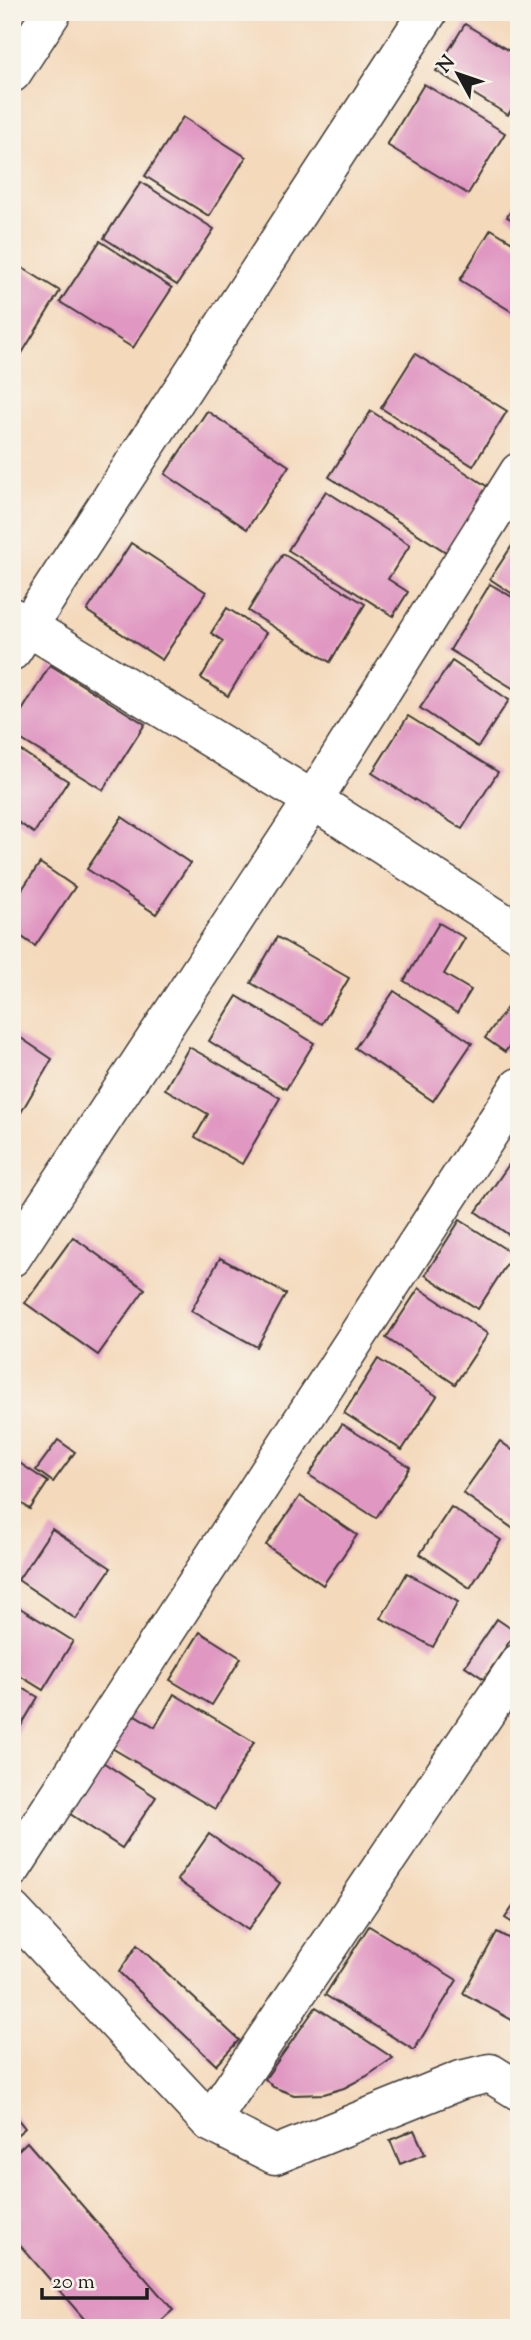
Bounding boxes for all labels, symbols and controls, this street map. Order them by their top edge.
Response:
north arrow [422,38,492,108]
text: N [432,50,462,79]
scale bar [42,2256,147,2300]
text: 20 m [52,2268,95,2298]

